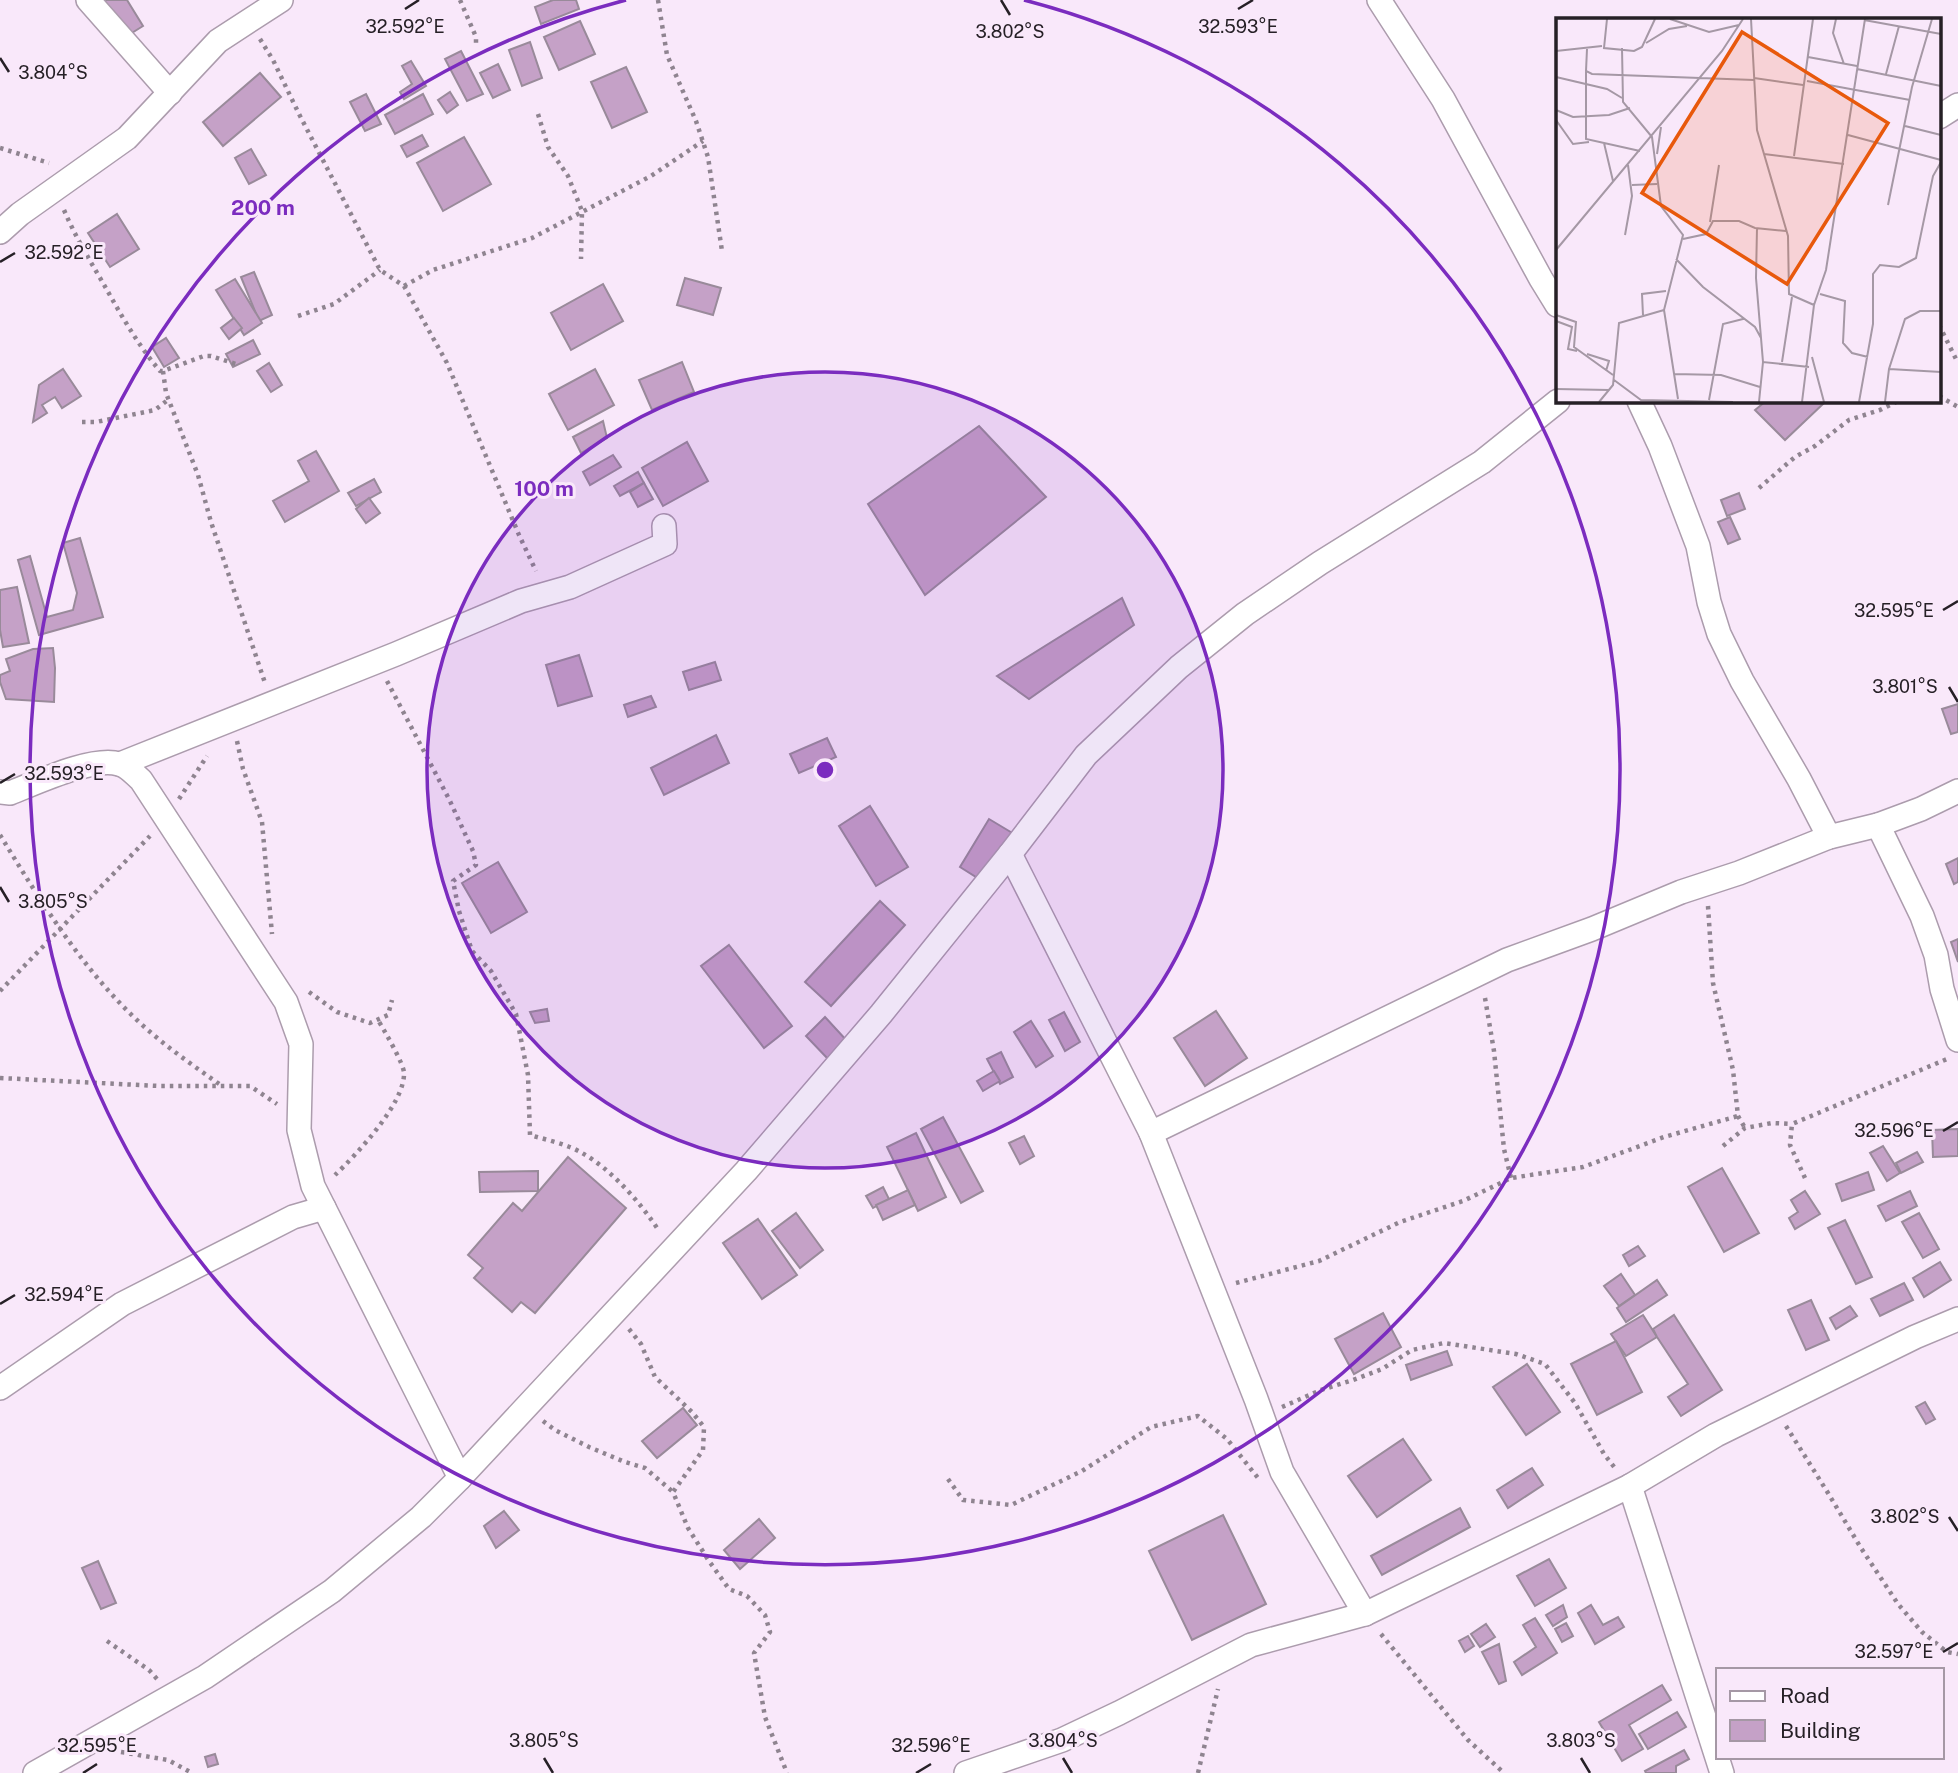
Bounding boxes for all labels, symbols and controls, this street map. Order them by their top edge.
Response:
text: 32.592°E [365,16,445,37]
text: 32.593°E [1198,16,1278,37]
inset map [1556,18,1940,402]
text: 3.802°S [975,21,1045,42]
text: 3.804°S [18,62,88,83]
text: 200 m [231,195,295,220]
text: 32.592°E [24,242,104,263]
text: 100 m [514,476,574,501]
text: 32.595°E [1854,600,1934,621]
text: 3.801°S [1872,676,1938,697]
centre of rings [813,758,837,782]
text: 32.593°E [24,763,104,784]
text: 3.805°S [18,891,88,912]
text: 32.596°E [1854,1120,1934,1141]
text: 32.594°E [24,1284,104,1305]
text: 3.802°S [1870,1506,1940,1527]
text: 32.597°E [1855,1641,1933,1662]
legend [1716,1668,1944,1759]
text: Road [1780,1683,1830,1708]
text: Building [1780,1718,1861,1743]
text: 3.805°S [509,1730,579,1751]
text: 3.804°S [1028,1730,1098,1751]
text: 3.803°S [1546,1730,1616,1751]
text: 32.595°E [57,1735,137,1756]
text: 32.596°E [891,1735,971,1756]

